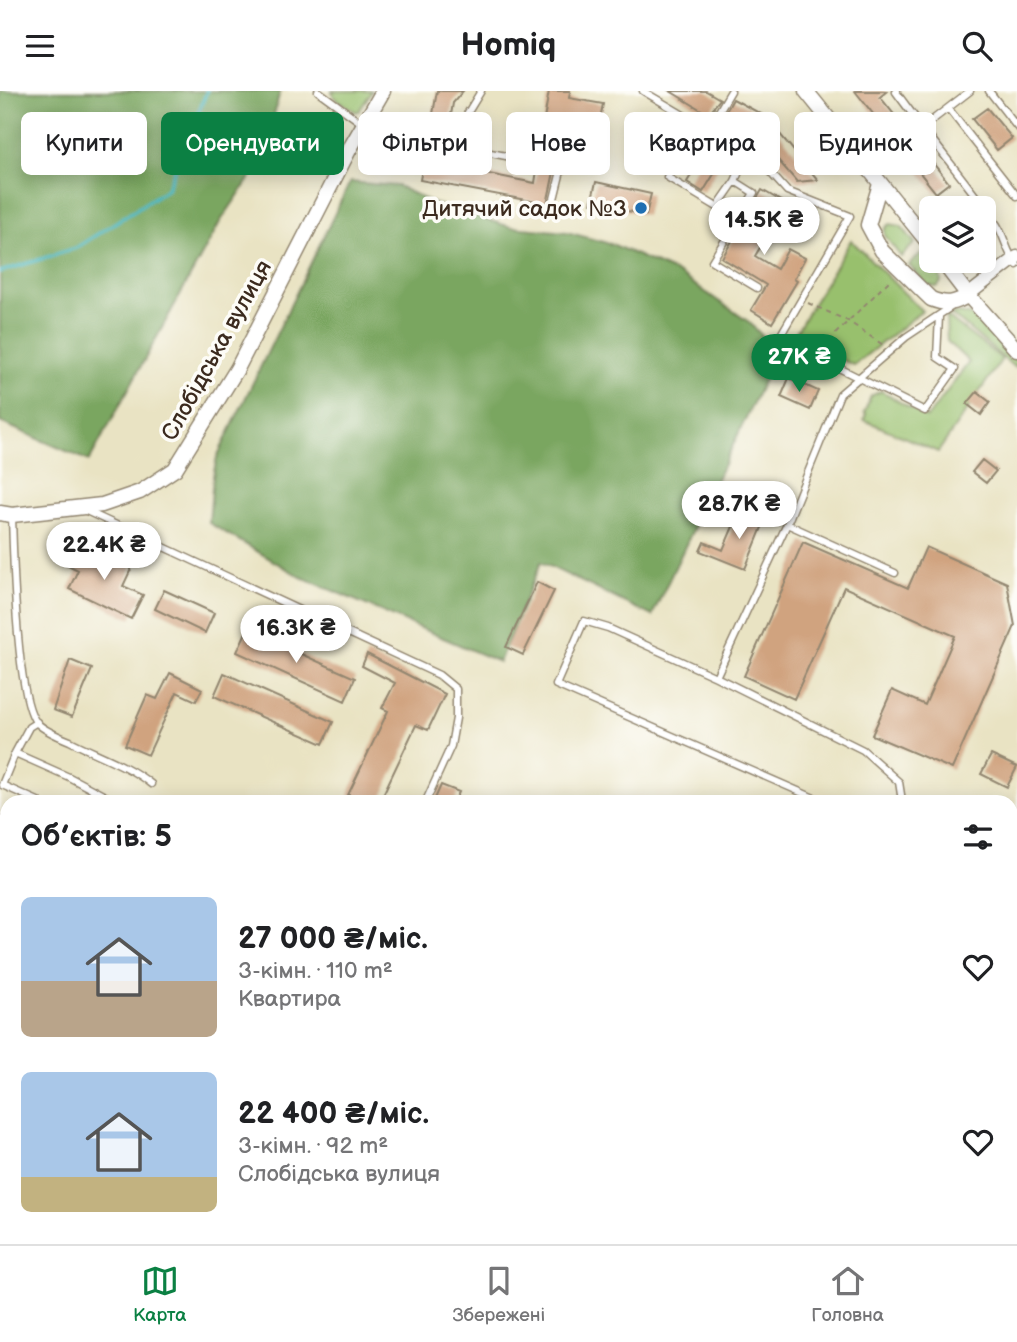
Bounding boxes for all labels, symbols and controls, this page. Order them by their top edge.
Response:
text: Homiq [461,26,556,65]
icon: menu [21,27,59,65]
icon: search [958,27,996,65]
chip: Купити [21,112,147,175]
chip: Орендувати [161,112,344,175]
chip: Фільтри [358,112,492,175]
chip: Нове [506,112,610,175]
chip: Квартира [624,112,780,175]
chip: Будинок [794,112,936,175]
place label: Дитячий садок №3 [422,195,627,223]
map controls [919,196,996,273]
button: layers [919,196,996,273]
pin: 14.5K ₴ [699,197,829,257]
marker: Дитячий садок №3 [633,200,649,216]
text: 14.5K ₴ [725,206,803,234]
street label: Слобідська вулиця [156,255,278,446]
pin: 27K ₴ [750,335,848,394]
text: 27K ₴ [767,343,831,371]
pin: 28.7K ₴ [674,482,804,541]
text: 28.7K ₴ [698,490,780,518]
pin: 22.4K ₴ [39,523,169,582]
text: 22.4K ₴ [62,531,146,559]
pin: 16.3K ₴ [231,605,361,665]
text: 16.3K ₴ [256,614,336,642]
icon: filters [959,818,997,856]
text: Об’єктів: 5 [21,819,172,855]
text: 27 000 ₴/міс. [238,921,428,957]
icon: home [77,925,161,1009]
icon: heart [959,948,997,986]
text: 3-кімн. · 110 m² [238,957,393,985]
text: Квартира [238,985,341,1013]
text: 22 400 ₴/міс. [238,1096,429,1132]
icon: home [77,1100,161,1184]
icon: heart [959,1123,997,1161]
text: 3-кімн. · 92 m² [238,1132,388,1160]
text: Слобідська вулиця [238,1160,440,1188]
tab: Карта [133,1262,187,1327]
tab: Збережені [452,1262,545,1327]
tab: Головна [811,1262,884,1327]

